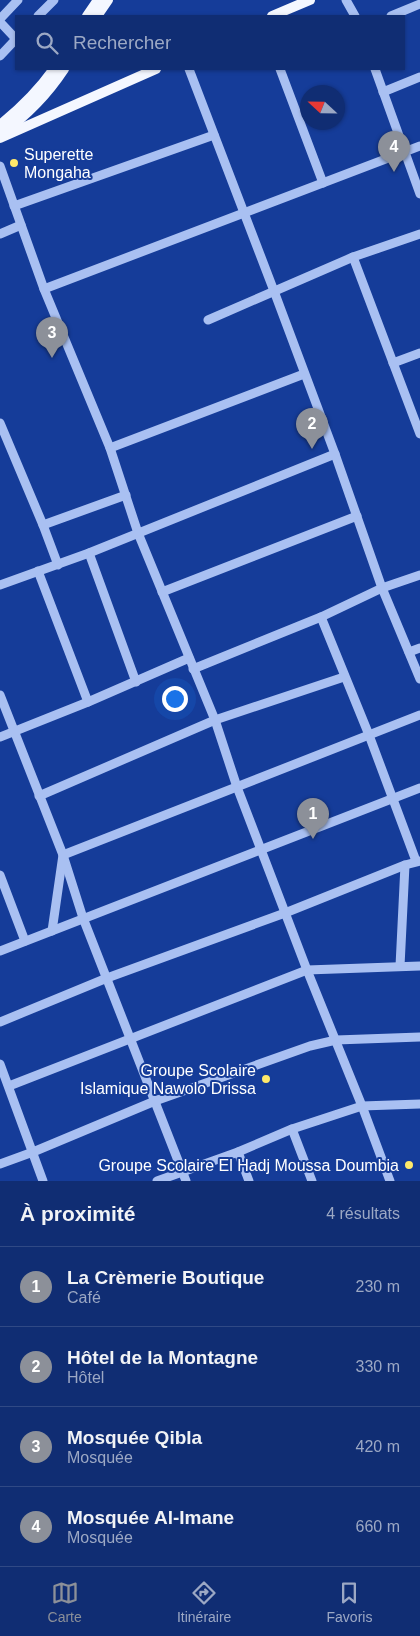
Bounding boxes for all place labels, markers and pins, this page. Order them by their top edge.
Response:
pin: 4 [378,131,410,172]
place label: Superette Mongaha [24,146,93,181]
marker: Superette Mongaha [8,157,20,169]
pin: 3 [36,317,68,358]
pin: 2 [296,408,328,449]
pin: 1 [297,798,329,839]
place label: Groupe Scolaire Islamique Nawolo Drissa [80,1062,256,1097]
marker: Groupe Scolaire Islamique Nawolo Drissa [260,1073,272,1085]
place label: Groupe Scolaire El Hadj Moussa Doumbia [98,1157,399,1174]
marker: Groupe Scolaire El Hadj Moussa Doumbia [403,1159,415,1171]

